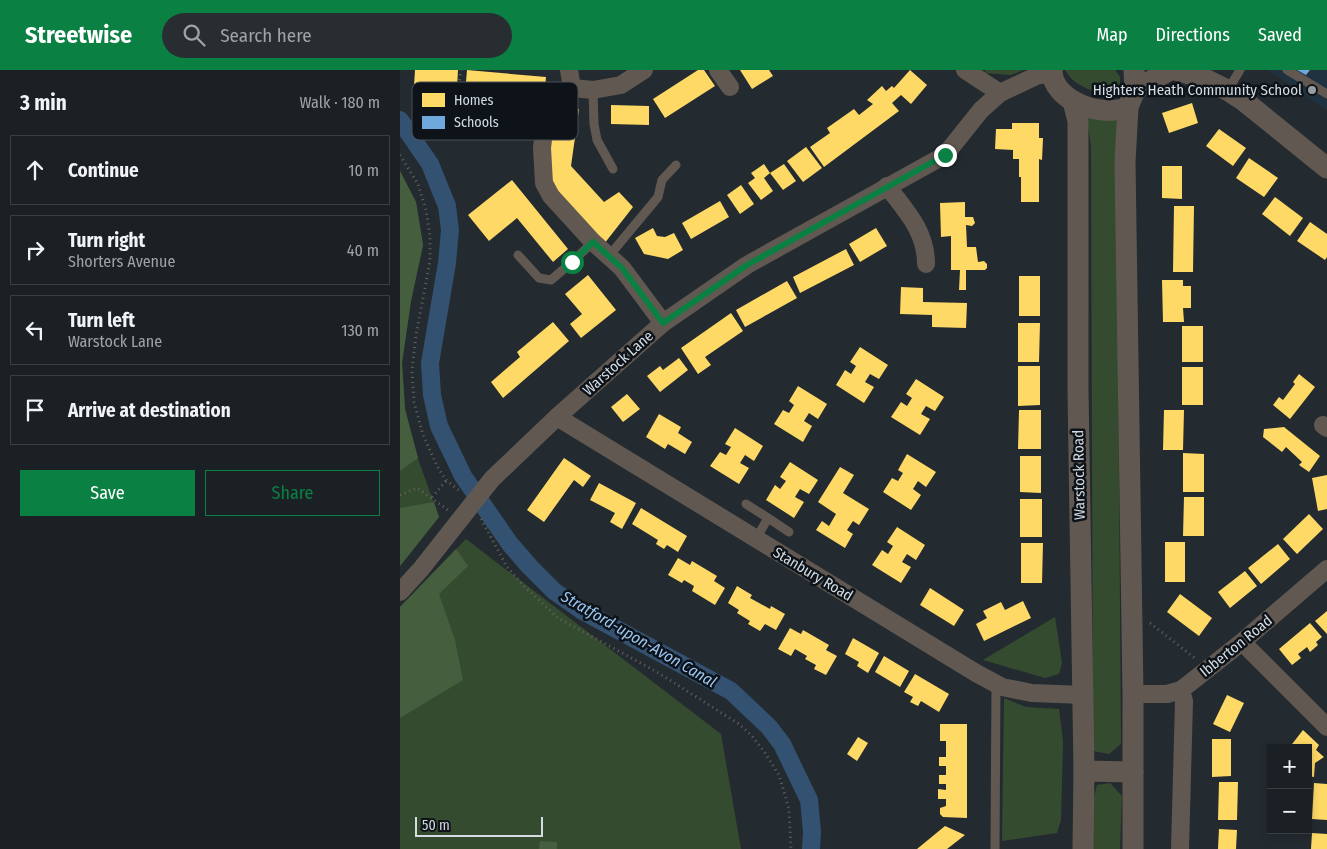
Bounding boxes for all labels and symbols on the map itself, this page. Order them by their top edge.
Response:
place label: Highters Heath Community School [1093,81,1302,99]
legend [412,82,578,140]
marker: Highters Heath Community School [1306,84,1318,96]
text: Homes [454,92,494,109]
text: Schools [454,114,499,131]
route end [934,144,957,167]
route start [561,251,584,274]
street label: Warstock Lane [579,327,657,399]
street label: Warstock Road [1069,430,1089,520]
street label: Stanbury Road [770,543,856,605]
water label: Stratford-upon-Avon Canal [557,586,720,691]
street label: Ibberton Road [1196,611,1276,681]
scale bar [415,814,542,837]

